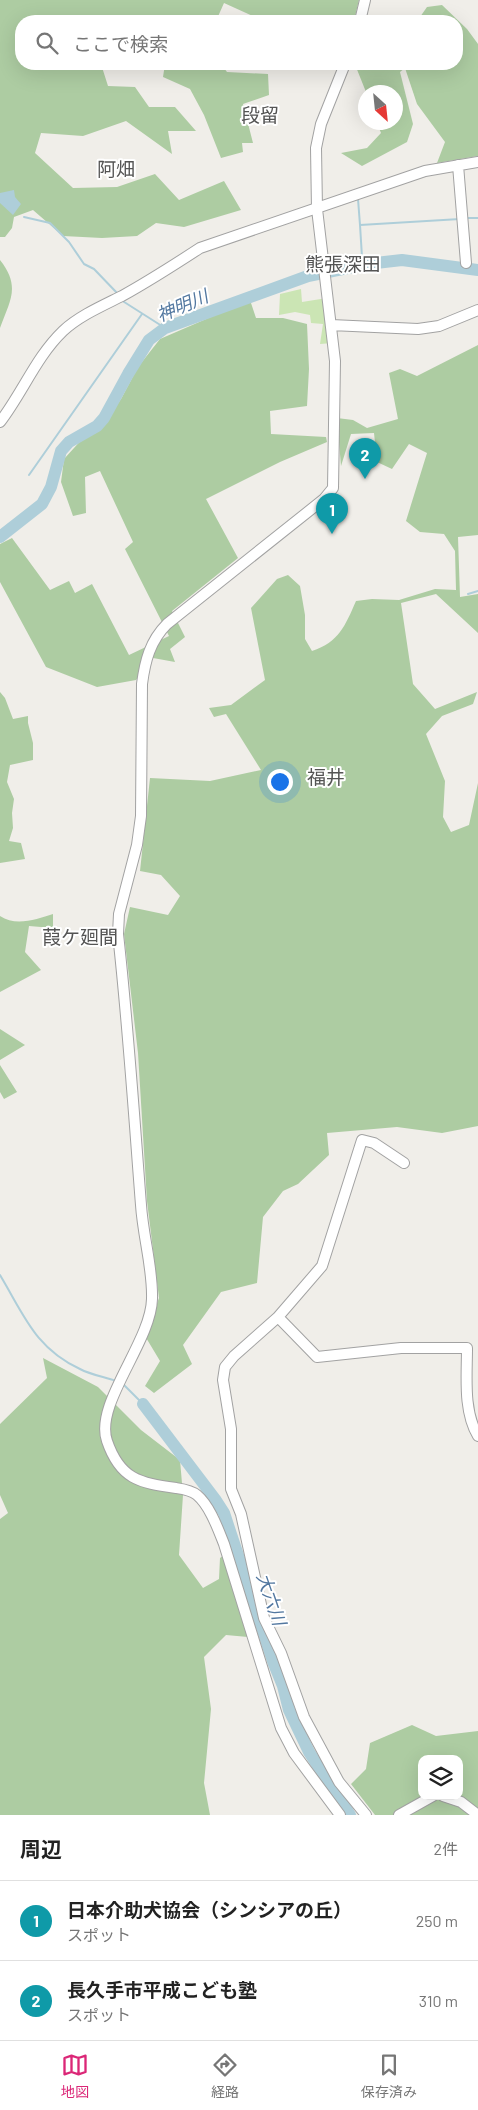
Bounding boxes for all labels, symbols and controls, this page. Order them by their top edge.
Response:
search box [15,15,463,70]
icon: search [33,29,61,57]
text: ここで検索 [73,32,168,55]
north arrow [358,85,403,130]
district label: 段留 [241,103,279,126]
district label: 阿畑 [97,157,135,180]
district label: 熊張深田 [305,252,381,275]
water label: 神明川 [153,284,213,326]
pin: 2 [349,438,381,479]
pin: 1 [316,493,348,534]
district label: 福井 [307,765,345,788]
your location [267,769,293,795]
district label: 葭ケ廻間 [42,925,118,948]
water label: 大六川 [253,1570,292,1630]
map controls [418,1755,463,1800]
button: layers [418,1755,463,1800]
text: 周辺 [20,1836,62,1861]
text: 2件 [433,1839,458,1858]
text: 日本介助犬協会（シンシアの丘） [67,1898,352,1921]
text: 1 [33,1911,39,1930]
text: 250 m [416,1911,458,1930]
text: スポット [67,1925,131,1944]
text: 長久手市平成こども塾 [67,1978,257,2001]
text: 2 [32,1991,40,2010]
text: 310 m [419,1991,458,2010]
text: スポット [67,2005,131,2024]
tab: 地図 [61,2051,89,2101]
tab: 経路 [211,2051,239,2101]
tab: 保存済み [361,2051,417,2101]

